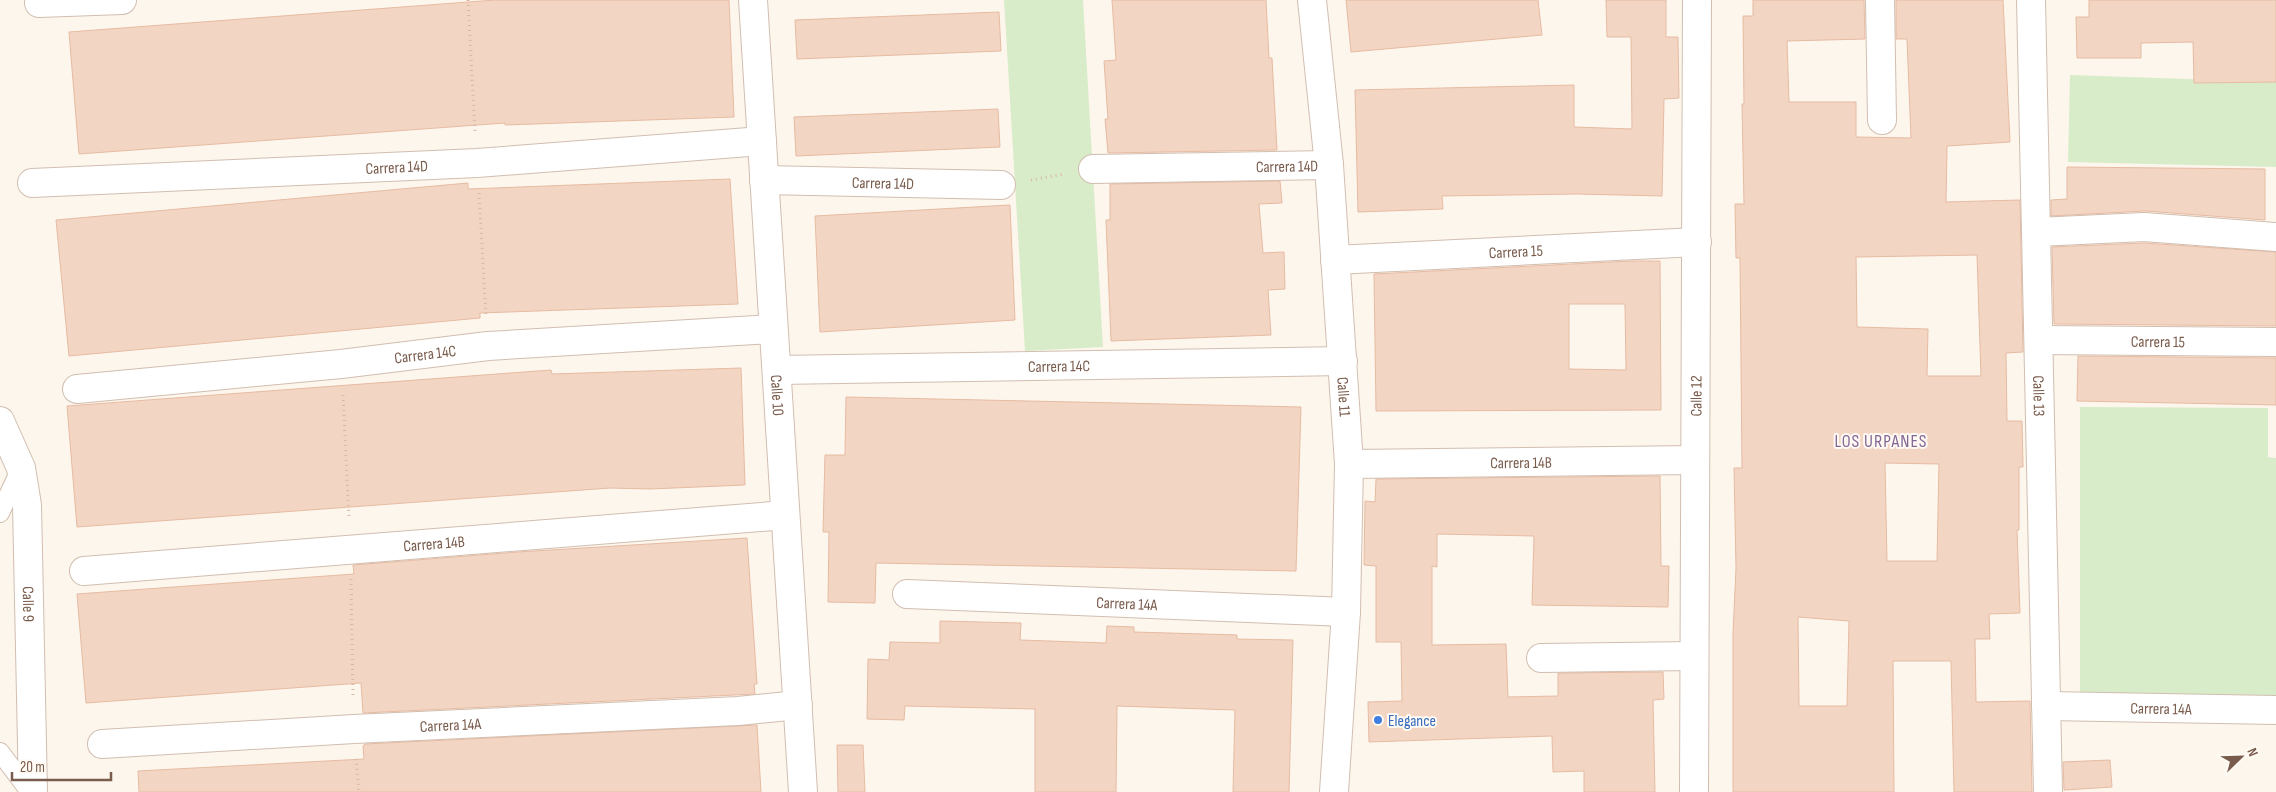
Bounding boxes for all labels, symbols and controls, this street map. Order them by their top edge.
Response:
street label: Carrera 14D [365,157,428,179]
street label: Carrera 14D [1256,157,1318,177]
street label: Carrera 14D [852,174,914,194]
street label: Carrera 15 [1488,242,1543,263]
street label: Carrera 15 [2131,333,2185,352]
street label: Carrera 14C [393,342,458,368]
street label: Carrera 14C [1028,357,1090,377]
street label: Calle 10 [766,374,787,417]
street label: Calle 12 [1687,375,1707,417]
street label: Calle 13 [2028,375,2048,417]
street label: Calle 11 [1332,376,1354,418]
district label: LOS URPANES [1834,431,1928,452]
street label: Carrera 14B [1490,454,1552,473]
street label: Carrera 14B [403,533,465,556]
street label: Calle 9 [18,586,37,622]
street label: Carrera 14A [1096,594,1158,615]
street label: Carrera 14A [2130,699,2192,720]
place label: Elegance [1388,712,1436,731]
marker: Elegance [1372,714,1384,726]
street label: Carrera 14A [419,715,482,737]
north arrow [2216,732,2266,782]
text: N [2243,745,2262,759]
scale bar [12,750,111,782]
text: 20 m [20,758,45,777]

